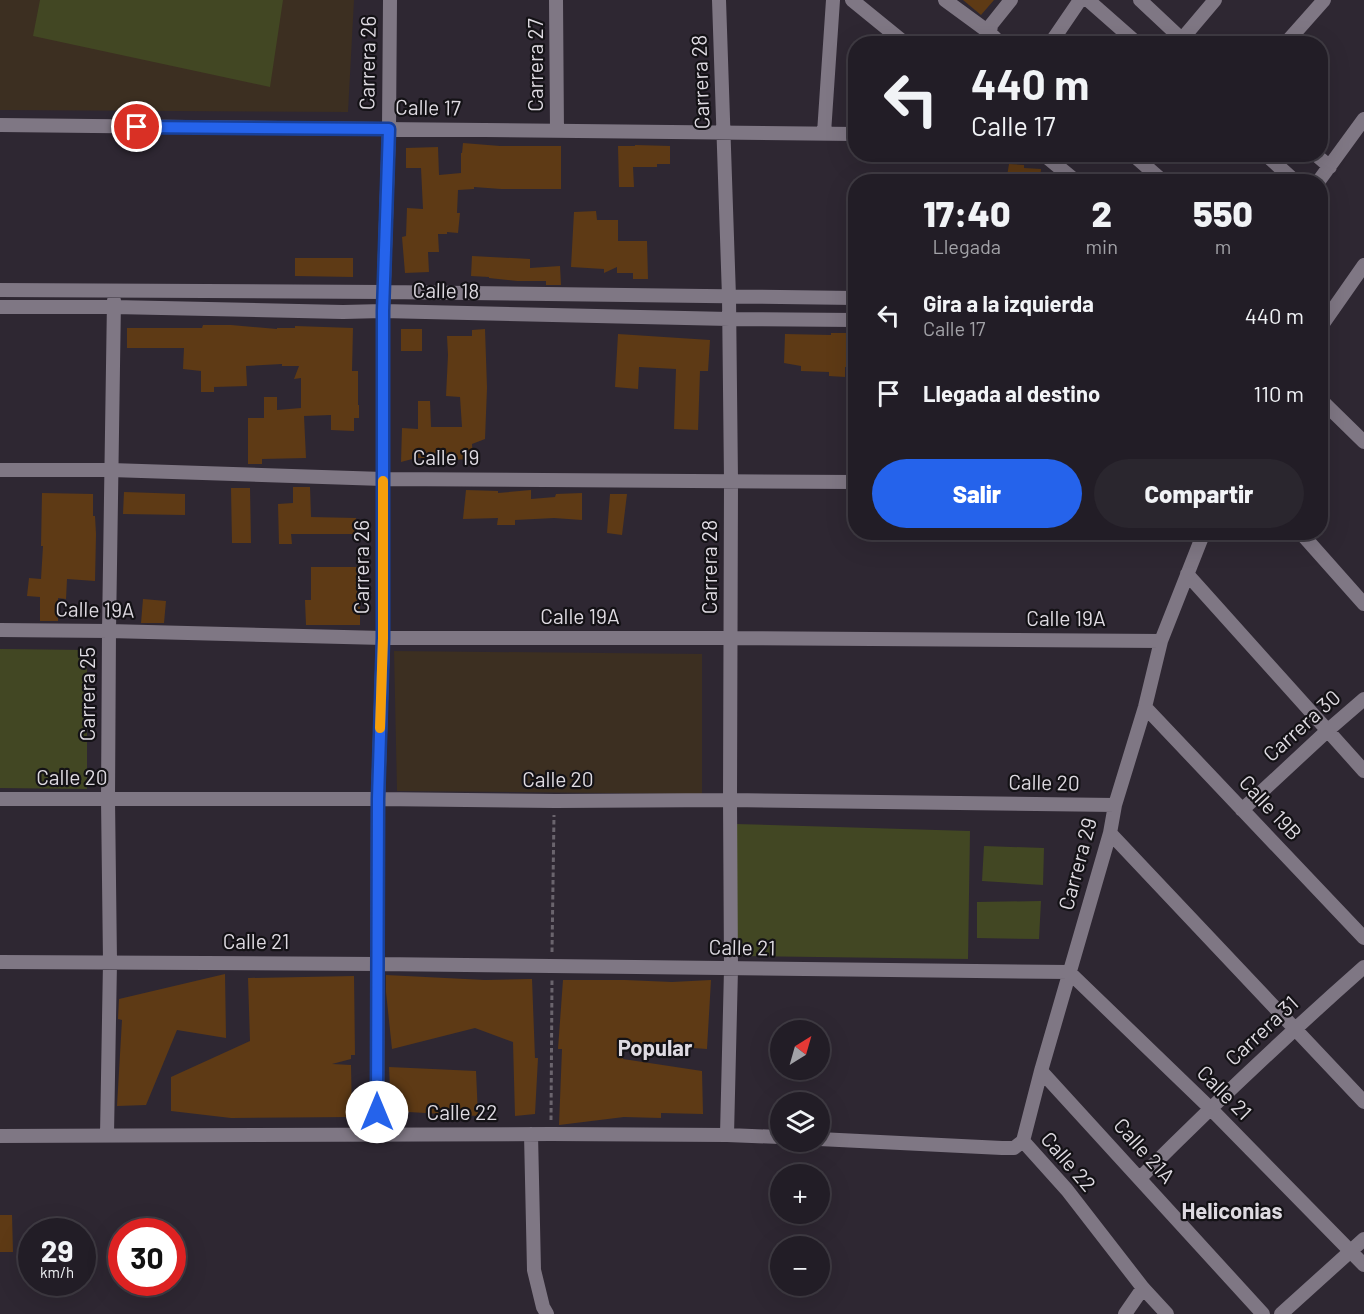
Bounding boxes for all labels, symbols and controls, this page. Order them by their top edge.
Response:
street label: Carrera 26 [353,16,380,110]
street label: Carrera 27 [522,18,547,112]
street label: Carrera 28 [685,34,714,130]
text: 440 m [971,58,1089,108]
icon: left [872,60,950,138]
street label: Calle 17 [395,93,461,120]
pin [111,101,162,152]
text: Calle 17 [971,109,1055,141]
icon: arrive [120,110,153,143]
text: 17:40 [923,191,1010,234]
text: 2 [1091,191,1112,234]
text: 550 [1193,191,1253,234]
text: Llegada [932,234,1001,258]
text: min [1086,234,1118,258]
text: m [1215,234,1231,258]
street label: Calle 18 [412,276,480,303]
text: Gira a la izquierda [923,290,1094,316]
icon: left [872,299,905,332]
text: 440 m [1245,302,1304,328]
text: Calle 17 [923,316,986,340]
icon: arrive [872,377,905,410]
text: Llegada al destino [923,380,1100,406]
text: 110 m [1254,380,1304,406]
street label: Calle 19 [413,444,479,469]
button: Salir [872,459,1082,528]
button: Compartir [1094,459,1304,528]
street label: Carrera 26 [348,520,373,614]
street label: Carrera 28 [696,520,721,614]
street label: Calle 19A [55,595,135,622]
street label: Calle 19A [540,603,620,628]
street label: Calle 19A [1026,605,1106,630]
street label: Carrera 25 [74,647,99,741]
street label: Carrera 30 [1257,684,1345,766]
street label: Calle 20 [36,764,108,789]
street label: Calle 20 [522,766,594,791]
street label: Calle 20 [1008,768,1080,795]
street label: Calle 19B [1235,769,1307,845]
street label: Carrera 29 [1052,815,1101,912]
street label: Calle 21 [223,928,289,953]
street label: Calle 21 [708,933,776,960]
street label: Carrera 31 [1219,990,1303,1070]
north arrow [770,1020,830,1080]
map controls [770,1020,830,1296]
district label: Popular [618,1034,693,1060]
street label: Calle 21 [1193,1060,1257,1124]
position arrow [345,1080,409,1144]
button: layers [770,1092,830,1152]
street label: Calle 22 [427,1099,497,1124]
street label: Calle 21A [1109,1112,1181,1188]
street label: Calle 22 [1036,1126,1102,1196]
button: + [770,1164,830,1224]
district label: Heliconias [1181,1197,1283,1223]
speed limit sign: 30 [108,1218,186,1296]
text: 29 [41,1232,73,1268]
button: − [770,1236,830,1296]
text: km/h [40,1263,74,1281]

